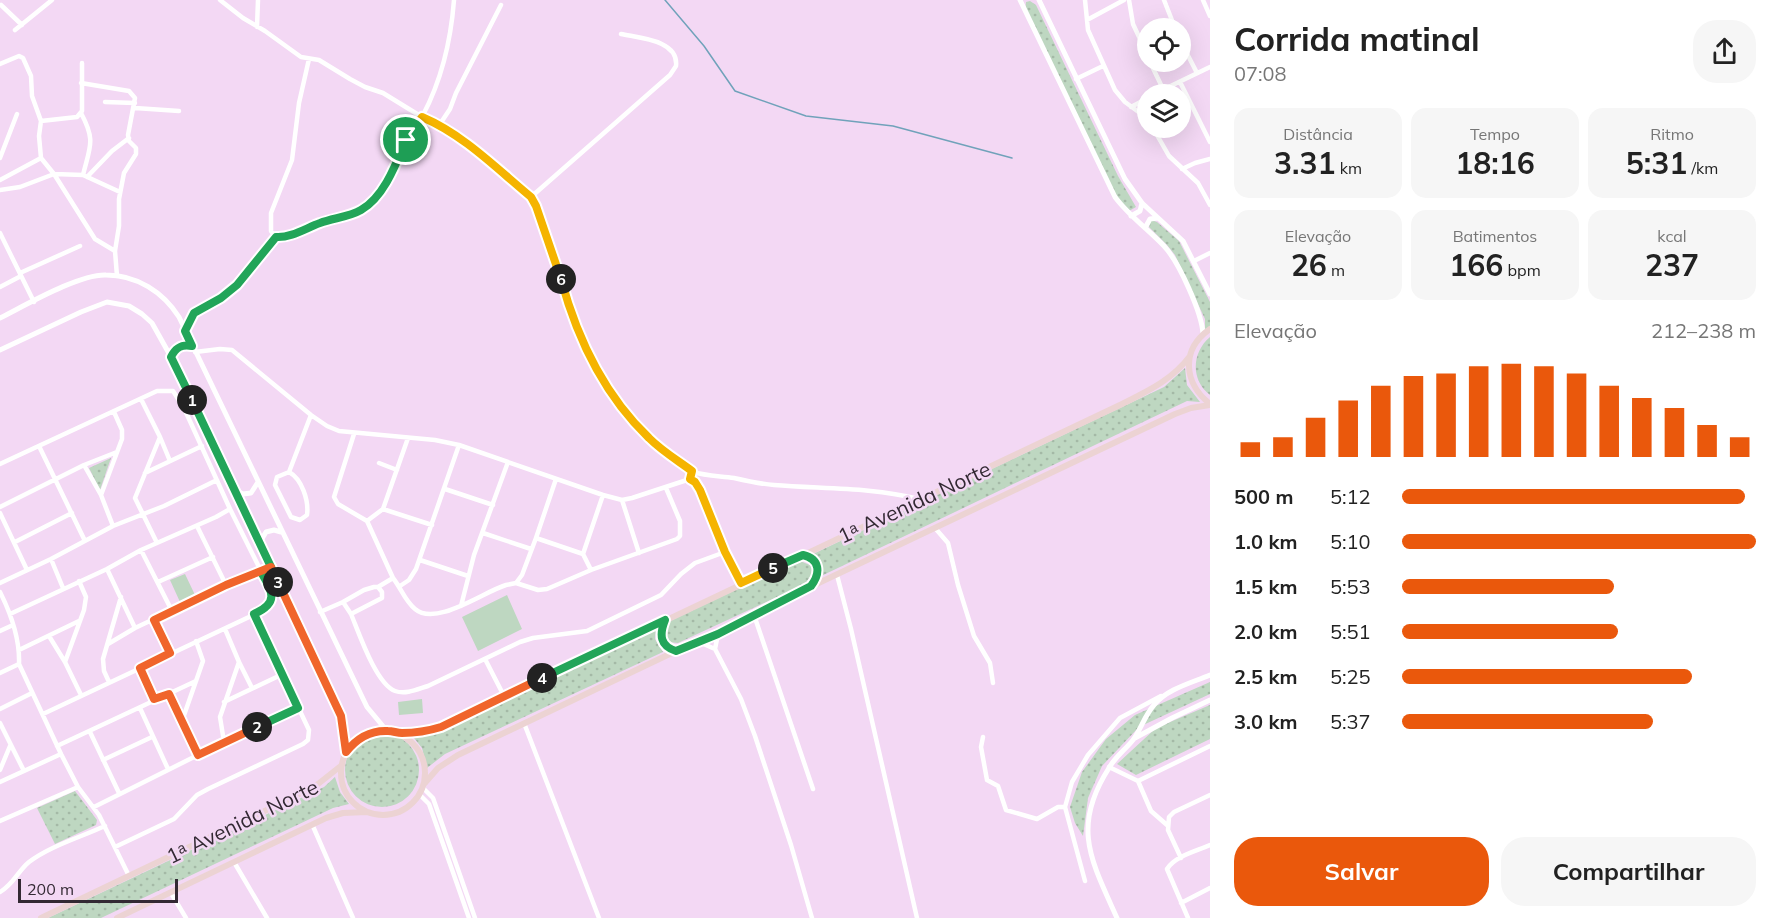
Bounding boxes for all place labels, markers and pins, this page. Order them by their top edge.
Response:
pin [380,114,431,165]
pin: 6 [546,264,576,294]
pin: 1 [177,385,207,415]
pin: 5 [758,553,788,583]
pin: 3 [263,567,293,597]
pin: 4 [527,663,557,693]
pin: 2 [242,712,272,742]

